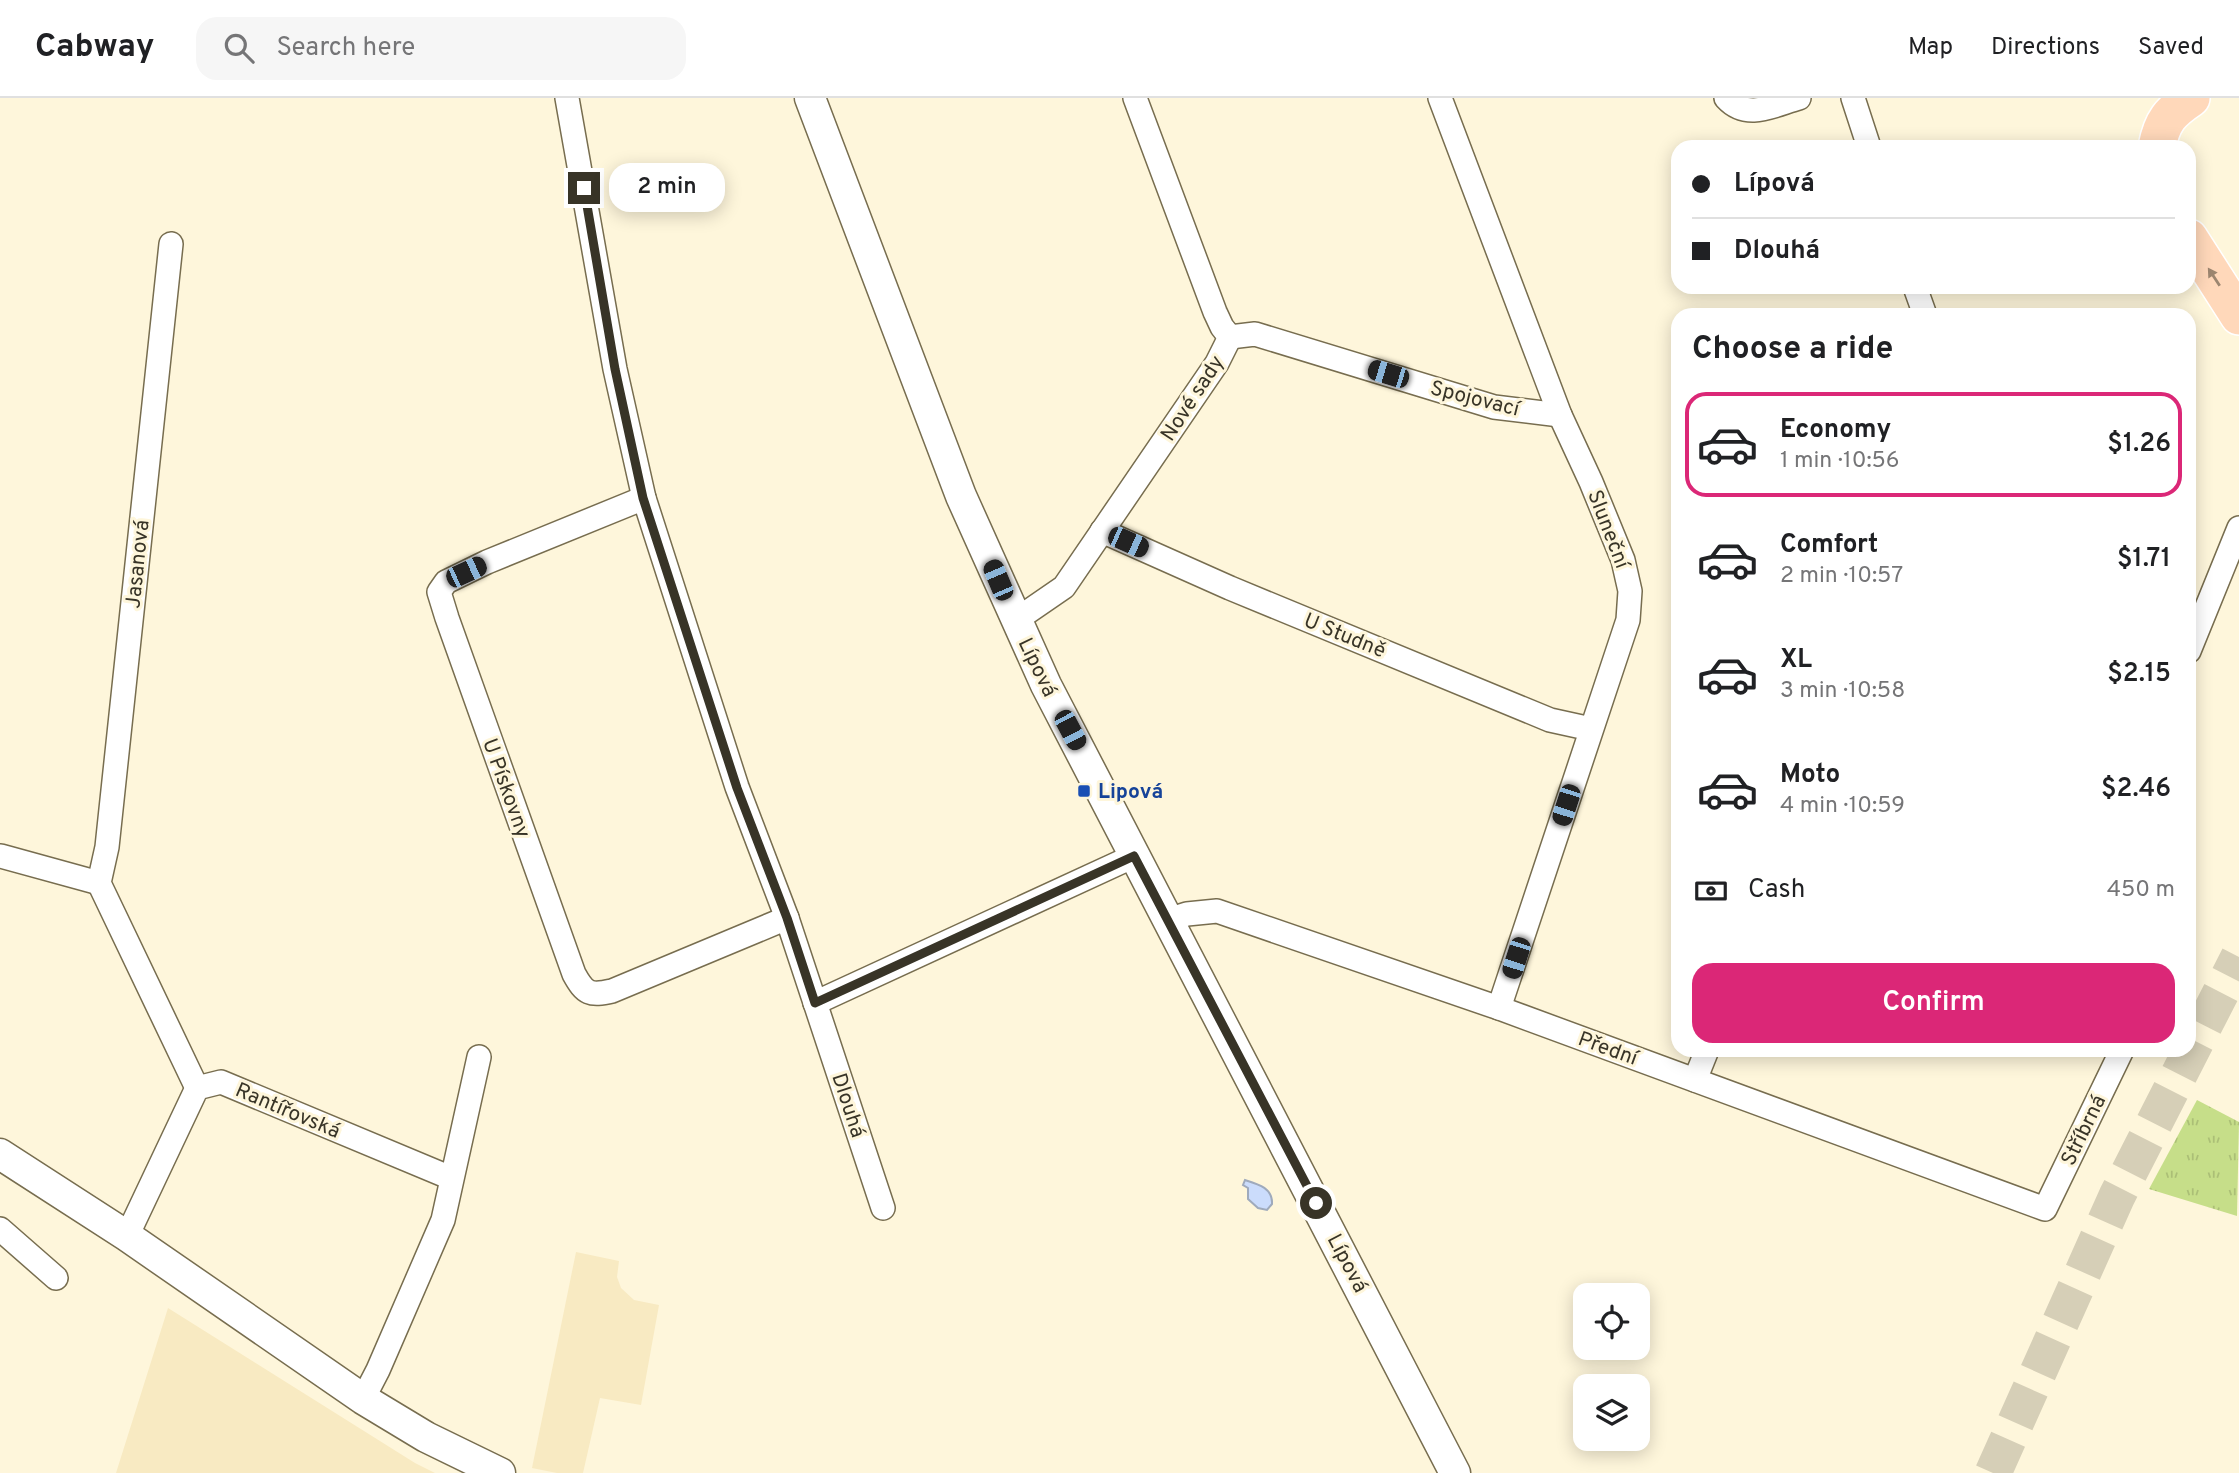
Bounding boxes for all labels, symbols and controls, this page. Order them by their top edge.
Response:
search box [196,17,686,80]
text: Cabway [35,27,154,69]
icon: search [220,29,258,67]
text: Search here [276,32,415,65]
text: Map [1908,33,1953,63]
text: Directions [1991,33,2100,63]
text: Saved [2138,33,2204,63]
callout: 2 min [608,164,724,212]
text: Lípová [1734,168,1815,201]
route end [568,172,600,204]
text: 2 min [637,173,697,202]
text: Dlouhá [1734,235,1820,268]
one-way arrow [2208,267,2221,287]
text: Choose a ride [1692,330,1893,370]
street label: Nové sady [1155,351,1231,447]
car [1365,358,1412,390]
street label: Spojovací [1427,375,1524,424]
icon: car [1696,413,1759,476]
text: Economy [1780,414,1891,447]
text: $1.26 [2107,428,2171,461]
text: 1 min · 10:56 [1780,447,1900,476]
street label: Sluneční [1580,487,1635,574]
street label: Jasanová [120,518,157,610]
car [1105,524,1152,560]
icon: car [1696,528,1759,591]
text: Comfort [1780,529,1878,562]
text: $1.71 [2117,543,2171,576]
car [443,554,490,590]
car [981,557,1016,603]
text: 2 min · 10:57 [1780,562,1903,591]
street label: U Studně [1299,608,1389,665]
street label: Lípová [1011,634,1063,702]
icon: car [1696,643,1759,706]
text: XL [1780,644,1812,677]
text: $2.15 [2107,658,2171,691]
text: 3 min · 10:58 [1780,677,1905,706]
car [1051,707,1090,753]
street label: U Pískovny [475,735,536,842]
icon: car [1696,758,1759,821]
text: Moto [1780,759,1840,792]
text: $2.46 [2101,773,2171,806]
place label: Lipová [1098,779,1163,806]
car [1550,782,1583,828]
marker: Lipová [1076,783,1092,799]
text: 4 min · 10:59 [1780,792,1905,821]
icon: cash [1692,872,1730,910]
text: Cash [1748,874,1805,907]
text: 450 m [2107,876,2175,905]
car [1500,935,1533,981]
button: Confirm [1692,963,2175,1043]
street label: Přední [1574,1026,1643,1073]
street label: Dlouhá [825,1070,871,1141]
street label: Rantířovská [231,1077,344,1146]
street label: Stříbrná [2056,1091,2113,1171]
route start [1300,1187,1332,1219]
street label: Lípová [1320,1230,1373,1298]
map controls [1573,1283,1650,1451]
button: locate [1573,1283,1650,1360]
button: layers [1573,1374,1650,1451]

